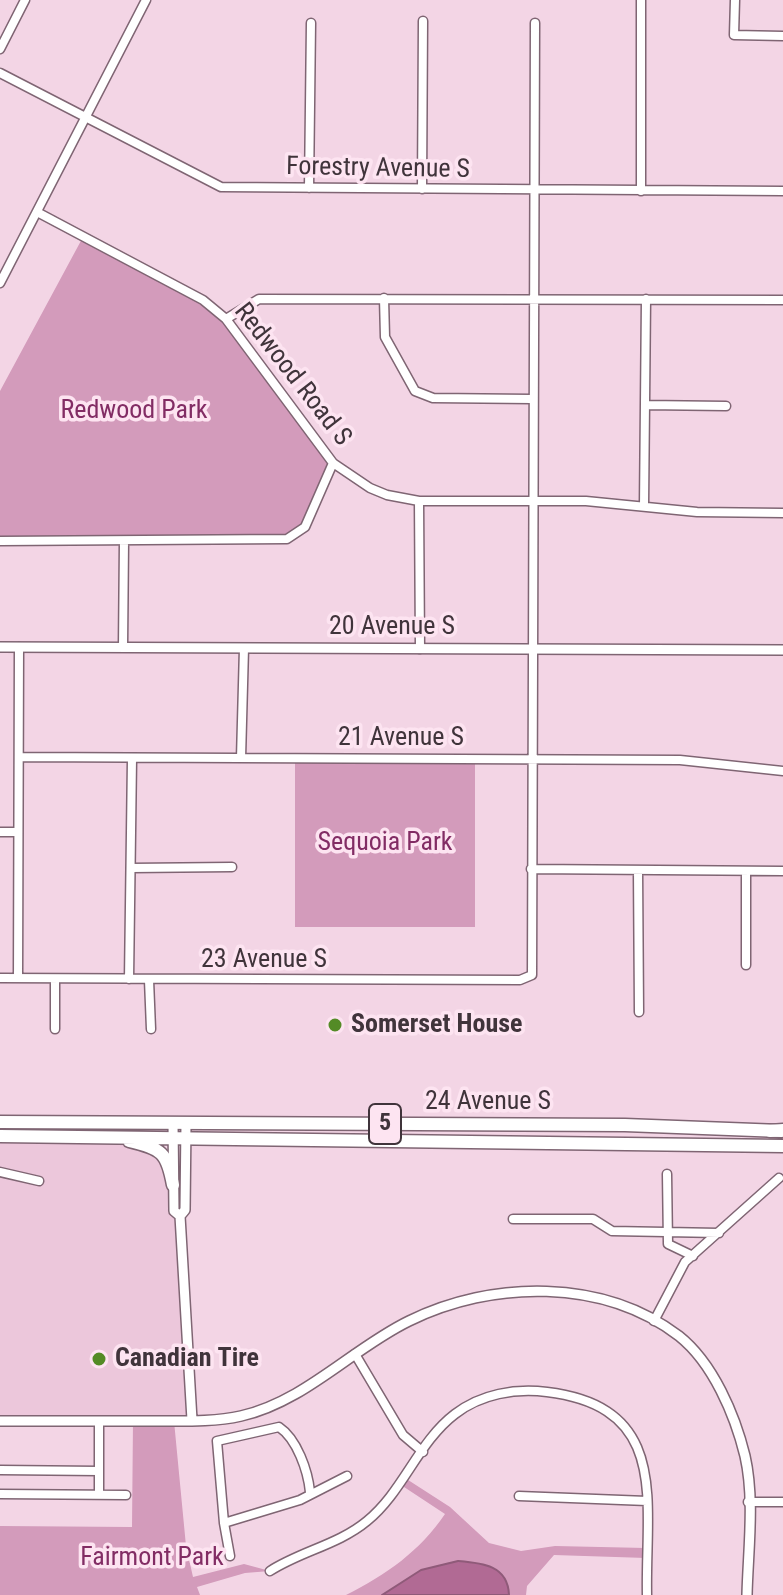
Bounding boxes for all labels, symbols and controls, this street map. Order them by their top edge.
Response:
street label: Forestry Avenue S [286,152,470,186]
street label: Redwood Road S [227,297,357,453]
park label: Redwood Park [60,395,208,427]
street label: 20 Avenue S [329,611,455,643]
street label: 21 Avenue S [338,722,464,754]
park label: Sequoia Park [317,827,453,859]
street label: 23 Avenue S [201,944,327,976]
place label: Somerset House [351,1009,522,1041]
marker: Somerset House [326,1016,344,1034]
street label: 24 Avenue S [425,1086,551,1118]
road number: 5 [369,1104,401,1144]
place label: Canadian Tire [115,1343,259,1375]
marker: Canadian Tire [90,1350,108,1368]
park label: Fairmont Park [80,1542,224,1574]

